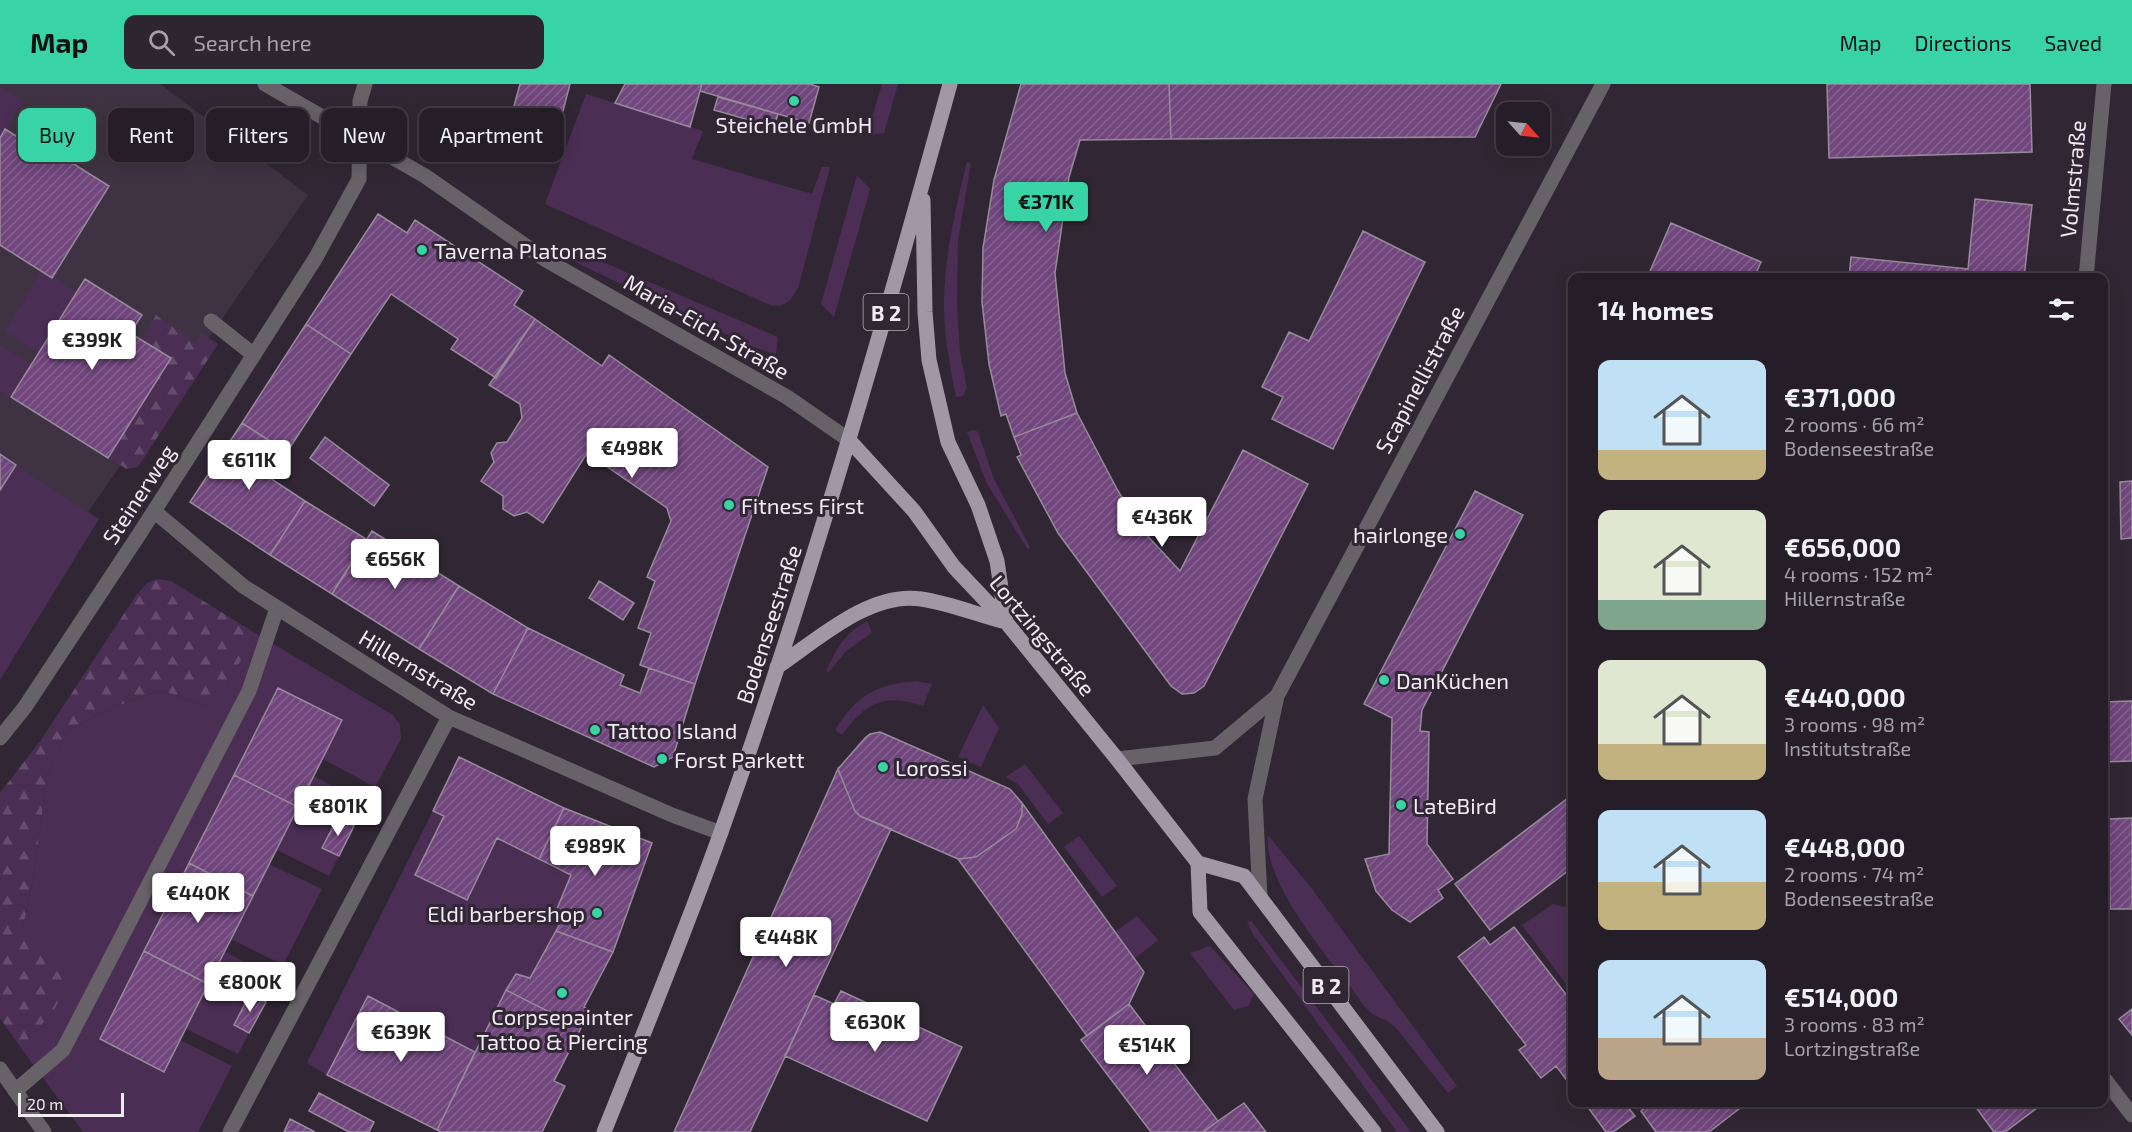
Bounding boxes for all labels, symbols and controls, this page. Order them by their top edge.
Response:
search box [124,15,544,69]
text: Map [30,25,88,59]
icon: search [145,26,178,59]
text: Search here [193,29,312,55]
text: Map [1839,30,1882,55]
text: Directions [1915,30,2011,55]
text: Saved [2044,30,2102,55]
marker: Steichele GmbH [787,94,801,108]
north arrow [1496,102,1550,156]
map controls [1496,102,1550,156]
chip: Buy [18,108,96,162]
chip: Rent [108,108,194,162]
chip: Filters [206,108,309,162]
chip: New [321,108,407,162]
chip: Apartment [419,108,564,162]
place label: Steichele GmbH [716,111,872,137]
street label: Volmstraße [2054,119,2090,239]
pin: €371K [1004,182,1088,233]
text: €371K [1018,189,1074,213]
place label: Taverna Platonas [434,237,607,263]
marker: Taverna Platonas [415,243,429,257]
street label: Maria-Eich-Straße [620,268,794,384]
icon: filters [2045,293,2078,326]
road number: B 2 [864,294,908,330]
text: 14 homes [1598,294,1714,325]
street label: Scapinellistraße [1369,301,1469,457]
pin: €399K [50,320,134,371]
text: €399K [62,327,122,351]
text: €371,000 [1784,381,1896,412]
icon: home [1646,384,1718,456]
text: 2 rooms · 66 m² [1784,412,1925,436]
pin: €498K [590,428,674,479]
text: €498K [601,435,663,459]
text: Bodenseestraße [1784,436,1934,460]
street label: Steinerweg [96,439,180,549]
pin: €611K [207,440,291,491]
text: €611K [222,447,276,471]
place label: Fitness First [741,492,864,518]
pin: €436K [1120,497,1204,548]
marker: Fitness First [722,498,736,512]
text: €436K [1131,504,1193,528]
place label: hairlonge [1353,521,1448,547]
marker: hairlonge [1453,527,1467,541]
text: €656,000 [1784,531,1901,562]
icon: home [1646,534,1718,606]
pin: €656K [353,539,437,590]
street label: Bodenseestraße [730,541,806,707]
text: €656K [365,546,425,570]
text: 4 rooms · 152 m² [1784,562,1933,586]
street label: Lortzingstraße [985,569,1101,701]
text: Hillernstraße [1784,586,1906,610]
street label: Hillernstraße [355,623,483,715]
place label: DanKüchen [1396,667,1509,693]
marker: DanKüchen [1377,673,1391,687]
text: €440,000 [1784,681,1906,712]
icon: home [1646,684,1718,756]
text: 3 rooms · 98 m² [1784,712,1925,736]
place label: Tattoo Island [607,717,737,743]
marker: Tattoo Island [588,723,602,737]
text: Institutstraße [1784,736,1911,760]
place label: Forst Parkett [674,746,805,772]
marker: Forst Parkett [655,752,669,766]
place label: Lorossi [895,754,968,780]
marker: Lorossi [876,760,890,774]
pin: €801K [296,786,380,837]
place label: LateBird [1413,792,1497,818]
text: €801K [308,793,368,817]
marker: LateBird [1394,798,1408,812]
pin: €989K [553,826,637,877]
text: €448,000 [1784,831,1906,862]
text: €989K [564,833,626,857]
icon: home [1646,834,1718,906]
text: 2 rooms · 74 m² [1784,862,1924,886]
pin: €440K [156,873,240,924]
text: €440K [166,880,230,904]
text: Bodenseestraße [1784,886,1934,910]
place label: Eldi barbershop [427,900,585,926]
marker: Eldi barbershop [590,906,604,920]
pin: €448K [744,917,828,968]
text: €448K [754,924,818,948]
pin: €800K [208,962,292,1013]
road number: B 2 [1304,967,1348,1003]
text: €800K [218,969,282,993]
text: €514,000 [1784,981,1898,1012]
icon: home [1646,984,1718,1056]
marker: Corpsepainter Tattoo & Piercing [555,986,569,1000]
pin: €630K [833,1002,917,1053]
place label: Corpsepainter Tattoo & Piercing [476,1003,648,1054]
text: €630K [844,1009,906,1033]
pin: €639K [359,1012,443,1063]
text: 3 rooms · 83 m² [1784,1012,1925,1036]
text: €639K [371,1019,431,1043]
pin: €514K [1105,1025,1189,1076]
text: €514K [1118,1032,1176,1056]
text: Lortzingstraße [1784,1036,1920,1060]
scale bar [18,1090,124,1118]
text: 20 m [27,1094,63,1113]

